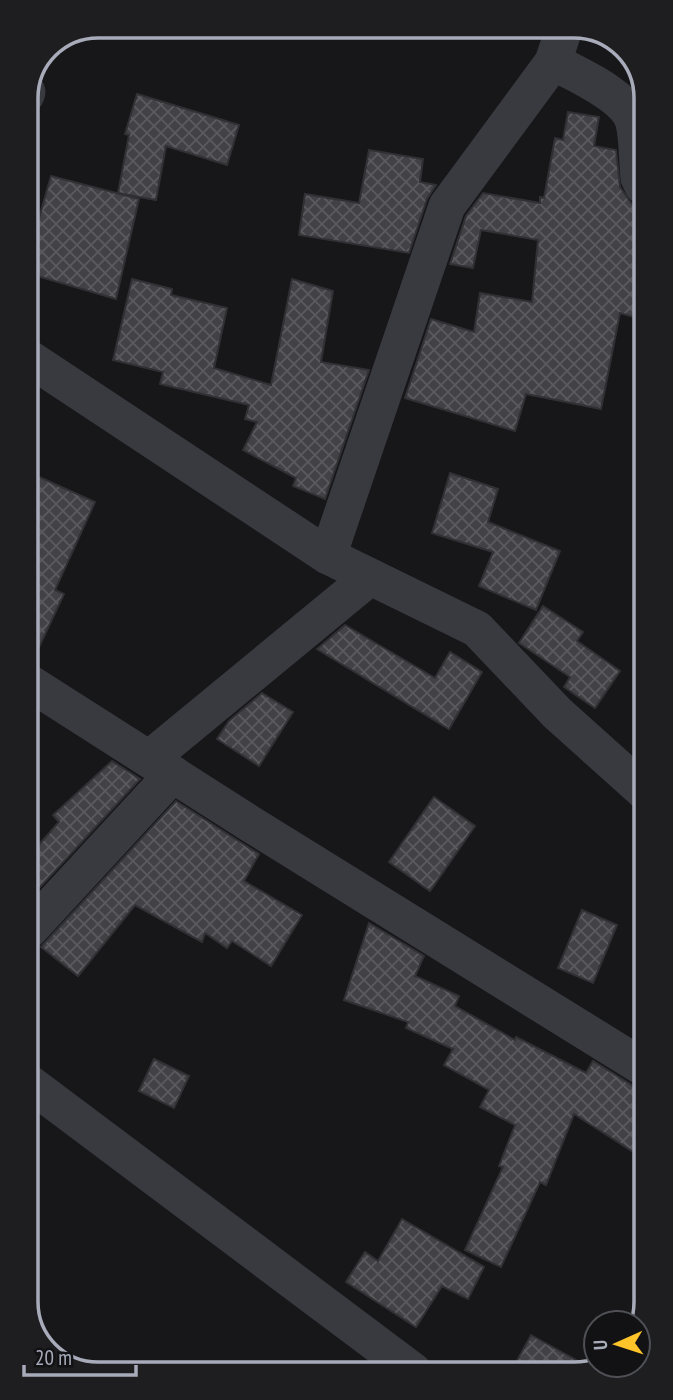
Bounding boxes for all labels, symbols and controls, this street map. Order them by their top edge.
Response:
north arrow [582,1309,652,1379]
scale bar [24,1334,136,1378]
text: U [588,1339,612,1350]
text: 20 m [35,1344,72,1371]

